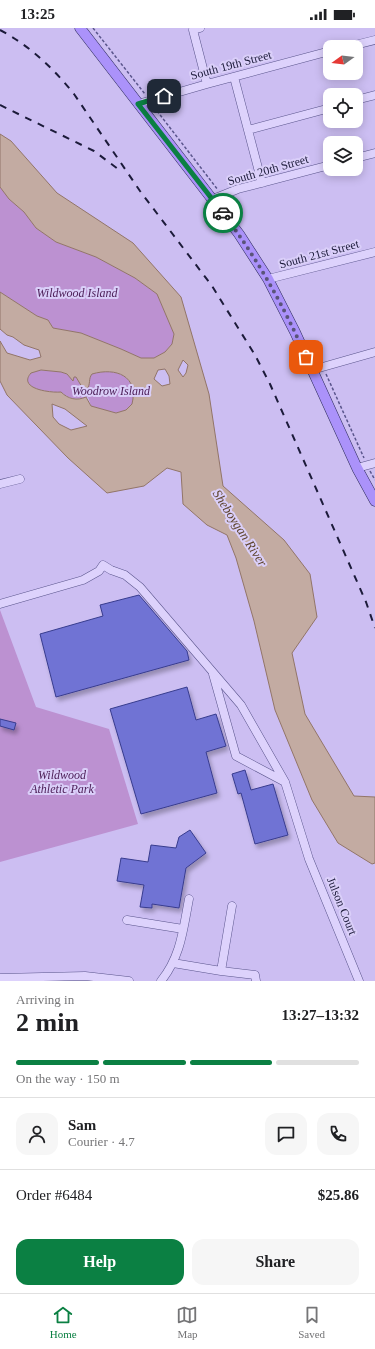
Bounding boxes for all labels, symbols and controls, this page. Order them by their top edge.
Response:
text: 13:25 [20,6,55,22]
north arrow [323,40,363,80]
map controls [323,40,363,176]
street label: South 19th Street [189,47,274,83]
pin [147,79,181,113]
icon: home [153,85,175,107]
button: locate [323,88,363,128]
button: layers [323,136,363,176]
street label: South 20th Street [226,152,311,188]
courier [203,193,243,233]
icon: car [212,202,234,224]
street label: South 21st Street [278,236,361,271]
park label: Wildwood Island [36,286,118,300]
pin [289,340,323,374]
icon: bag [295,346,317,368]
park label: Woodrow Island [72,384,151,398]
water label: Sheboygan River [210,487,271,570]
park label: Wildwood Athletic Park [29,768,94,796]
street label: Julson Court [324,875,360,938]
text: Arriving in [16,992,74,1007]
text: 13:27–13:32 [282,1007,359,1023]
text: 2 min [16,1008,79,1037]
text: On the way · 150 m [16,1071,120,1086]
button: person [16,1113,58,1155]
button: chat [265,1113,307,1155]
button: phone [317,1113,359,1155]
text: Sam [68,1117,96,1133]
text: Courier · 4.7 [68,1134,135,1149]
text: Order #6484 [16,1187,92,1203]
text: $25.86 [318,1187,359,1203]
button: Help [16,1239,184,1285]
button: Share [192,1239,359,1285]
tab: Home [50,1304,77,1340]
tab: Map [176,1304,198,1340]
tab: Saved [298,1304,325,1340]

